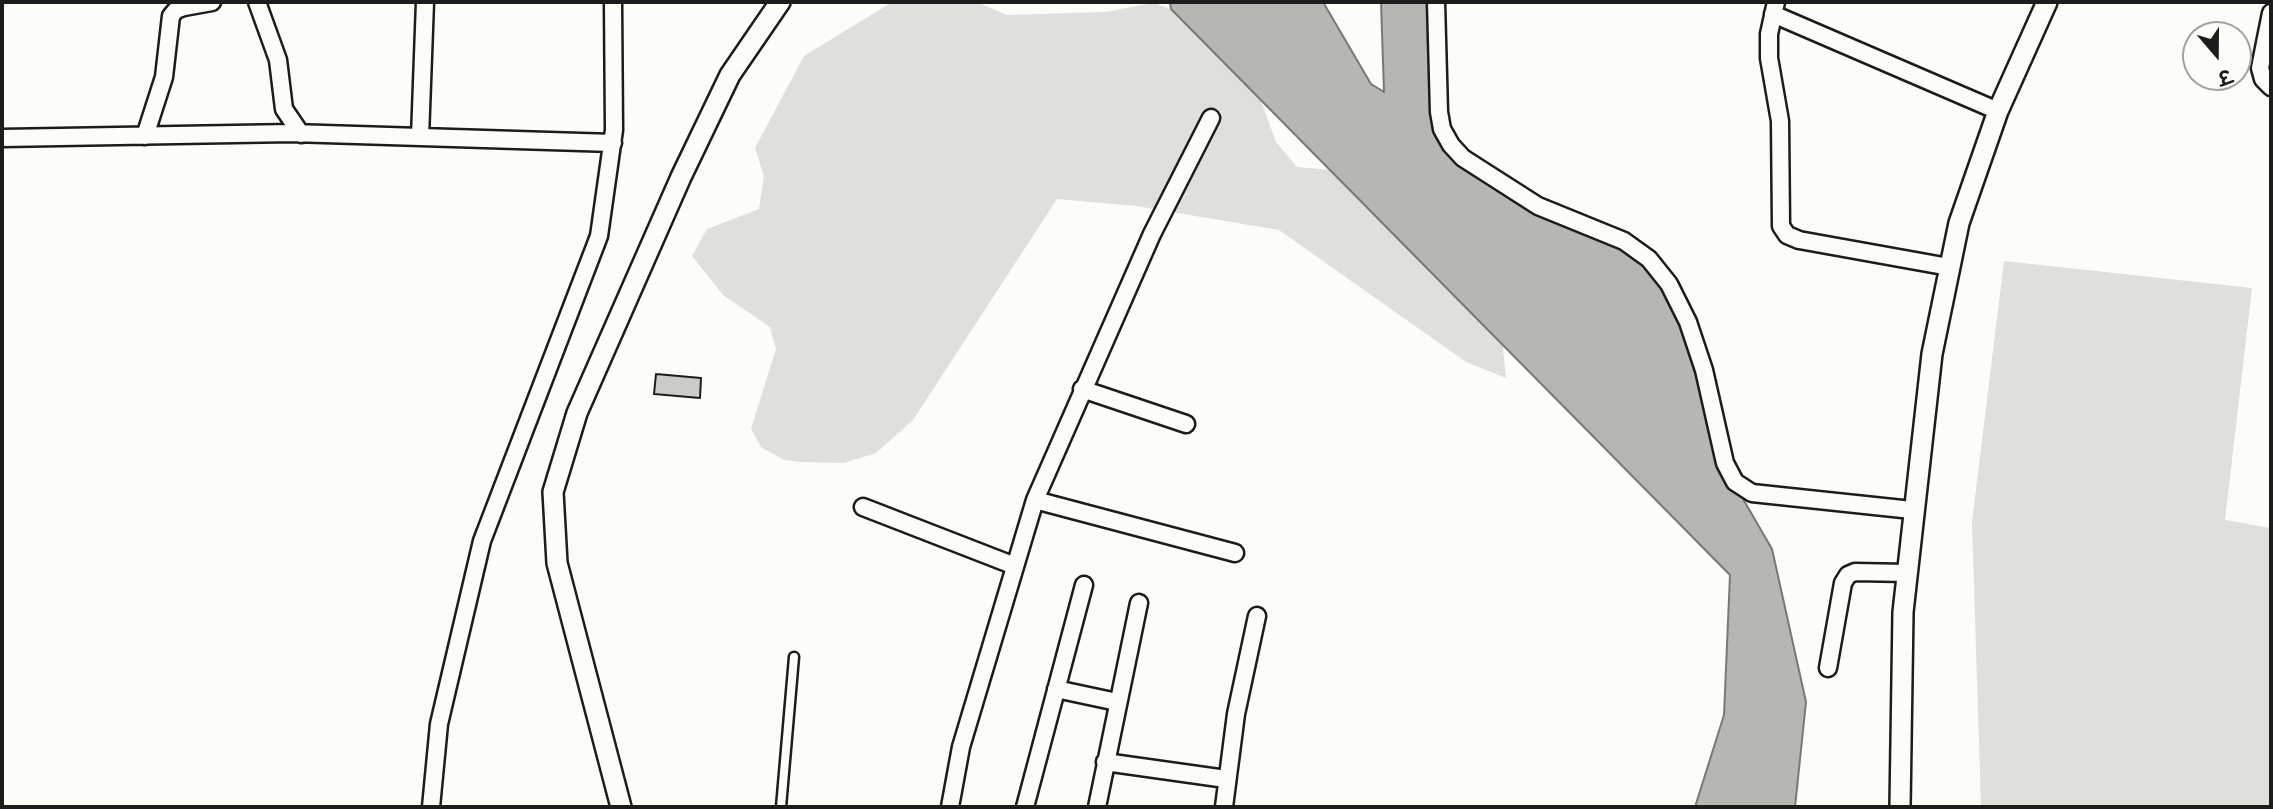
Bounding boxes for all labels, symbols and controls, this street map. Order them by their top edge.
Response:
north arrow [2182,21,2252,91]
text: उ [2214,61,2234,87]

